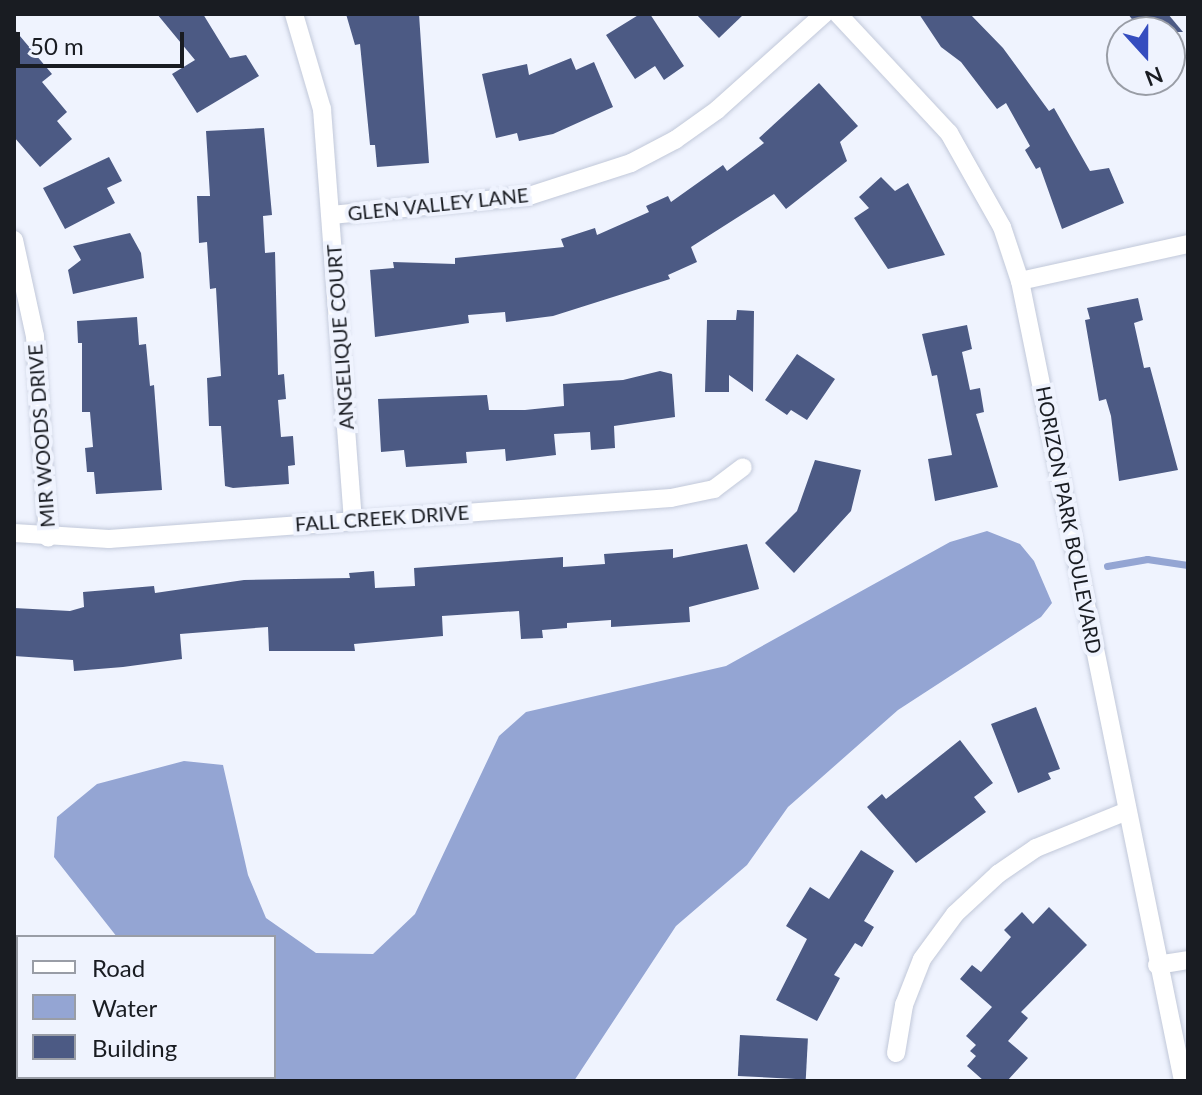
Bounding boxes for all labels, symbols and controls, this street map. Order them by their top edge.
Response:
scale bar [20,16,188,66]
north arrow [1106,16,1186,96]
text: 50 m [30,31,84,60]
text: N [1141,61,1167,93]
street label: GLEN VALLEY LANE [346,182,530,226]
street label: ANGELIQUE COURT [322,243,358,431]
street label: MIR WOODS DRIVE [23,343,59,529]
street label: HORIZON PARK BOULEVARD [1031,384,1107,656]
street label: FALL CREEK DRIVE [294,500,470,536]
legend [16,935,276,1079]
text: Road [92,953,145,982]
text: Water [92,993,157,1022]
text: Building [92,1033,177,1062]

